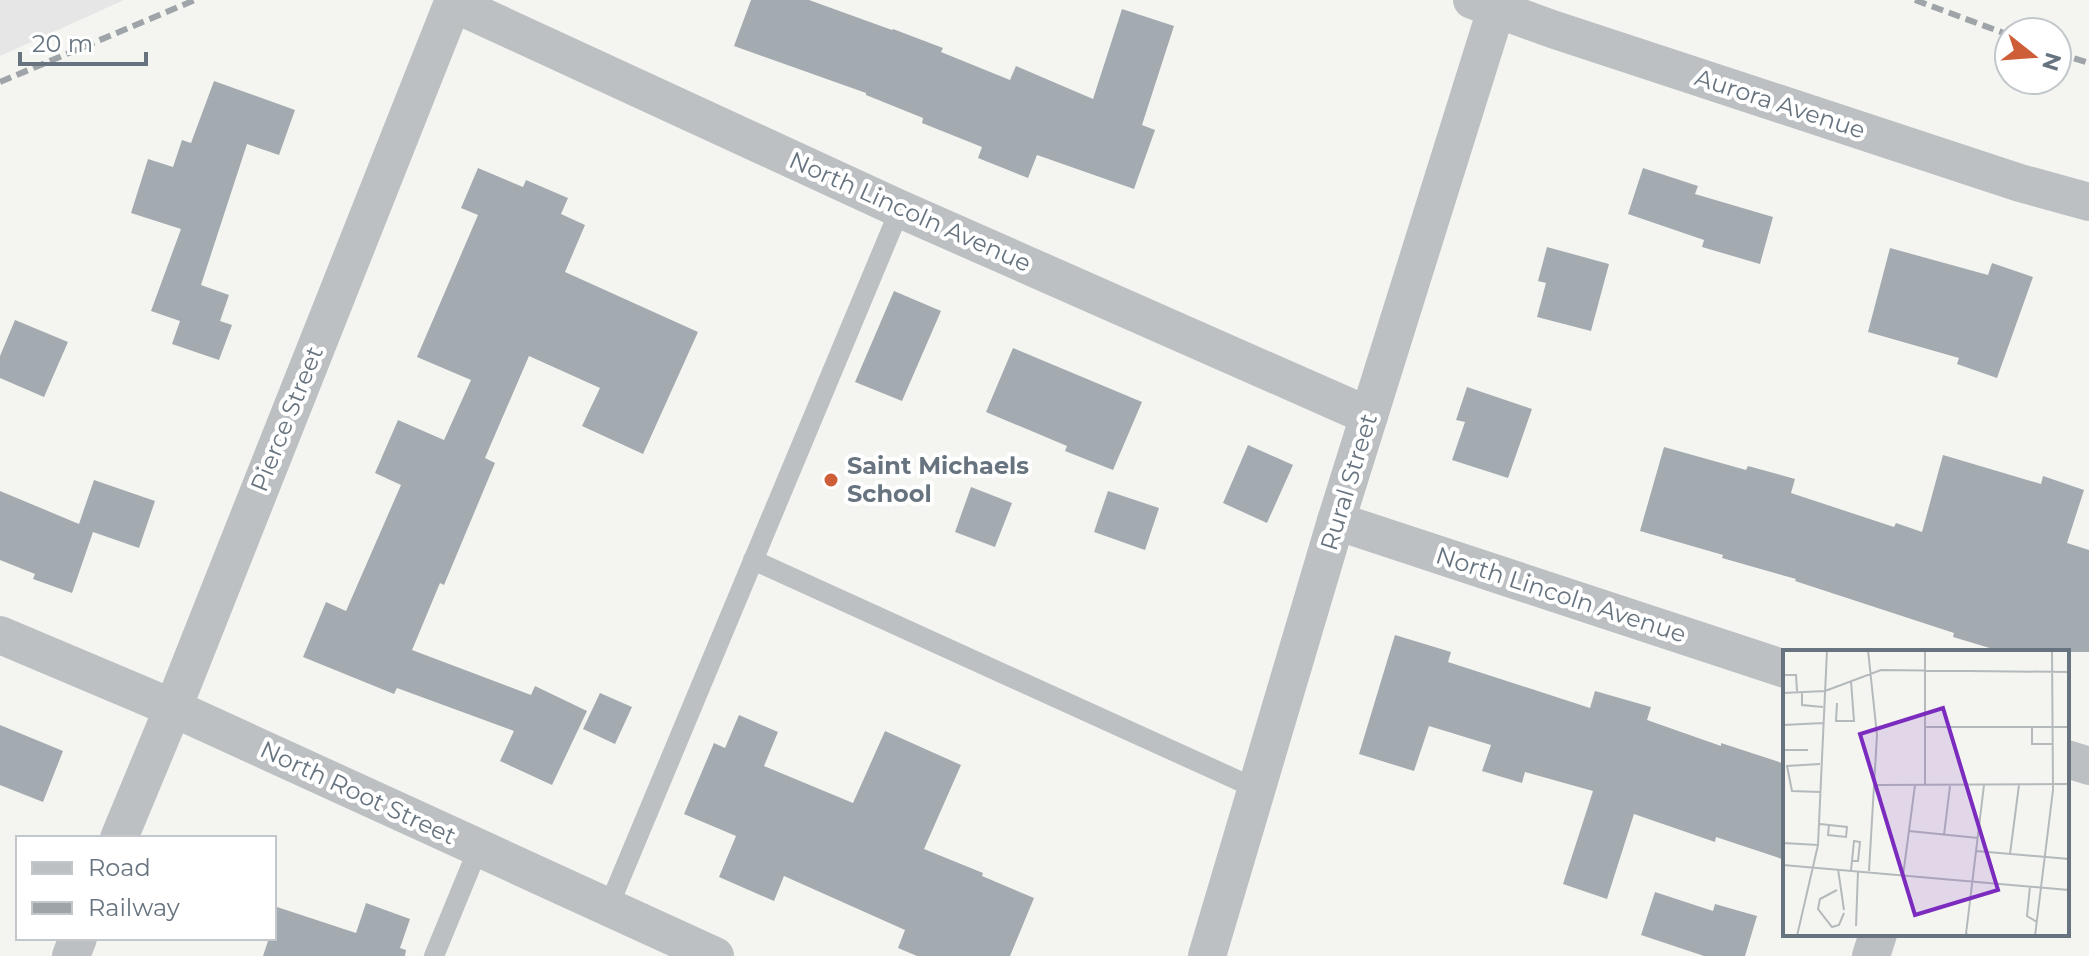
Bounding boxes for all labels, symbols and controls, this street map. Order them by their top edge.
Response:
scale bar [20,16,146,66]
north arrow [1993,16,2073,96]
text: 20 m [32,29,93,58]
text: N [2036,49,2067,74]
street label: Aurora Avenue [1691,62,1869,145]
street label: North Lincoln Avenue [785,145,1036,278]
street label: Pierce Street [244,342,329,496]
street label: Rural Street [1314,410,1383,554]
place label: Saint Michaels School [847,451,1029,508]
marker: Saint Michaels School [822,471,840,489]
street label: North Lincoln Avenue [1432,540,1690,649]
inset map [1783,650,2069,936]
street label: North Root Street [256,734,461,851]
legend [16,836,276,940]
text: Road [88,853,151,882]
text: Railway [88,893,180,922]

